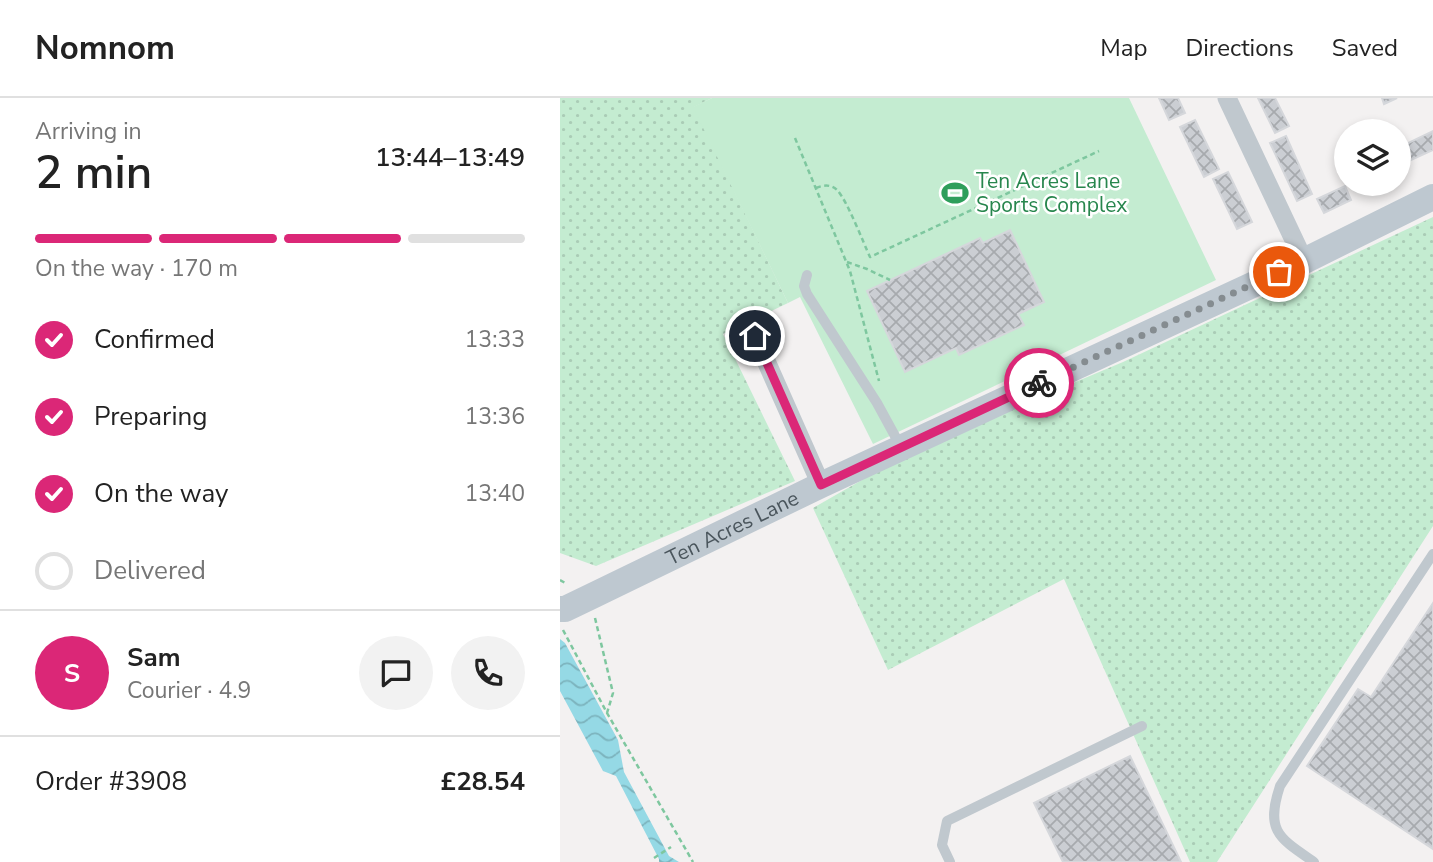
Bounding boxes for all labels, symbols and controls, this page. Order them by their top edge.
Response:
text: Nomnom [35,26,175,71]
text: Map [1100,32,1147,64]
text: Directions [1185,32,1294,64]
text: Saved [1332,32,1398,64]
text: Arriving in [35,116,142,147]
map controls [1334,119,1411,196]
button: layers [1334,119,1411,196]
text: 13:44–13:49 [375,140,525,175]
text: 2 min [35,141,152,204]
place label: Ten Acres Lane Sports Complex [976,167,1127,219]
sports icon: Ten Acres Lane Sports Complex [940,178,970,208]
pin [1249,242,1309,302]
text: On the way · 170 m [35,253,238,284]
icon: bag [1260,253,1298,291]
pin [725,306,785,366]
icon: home [736,317,774,355]
icon: check [35,321,73,359]
text: Confirmed [94,322,215,357]
text: 13:33 [465,324,525,355]
courier [1004,348,1074,418]
icon: bike [1020,364,1058,402]
icon: check [35,398,73,436]
text: Preparing [94,399,207,434]
text: 13:36 [465,401,525,432]
icon: check [35,475,73,513]
text: On the way [94,476,228,511]
text: 13:40 [465,478,525,509]
street label: Ten Acres Lane [661,484,803,572]
text: Delivered [94,553,206,588]
button: chat [359,636,433,710]
button: phone [451,636,525,710]
text: Sam [127,640,180,675]
text: S [64,656,80,691]
text: Courier · 4.9 [127,675,251,706]
text: Order #3908 [35,764,187,799]
text: £28.54 [441,764,525,799]

